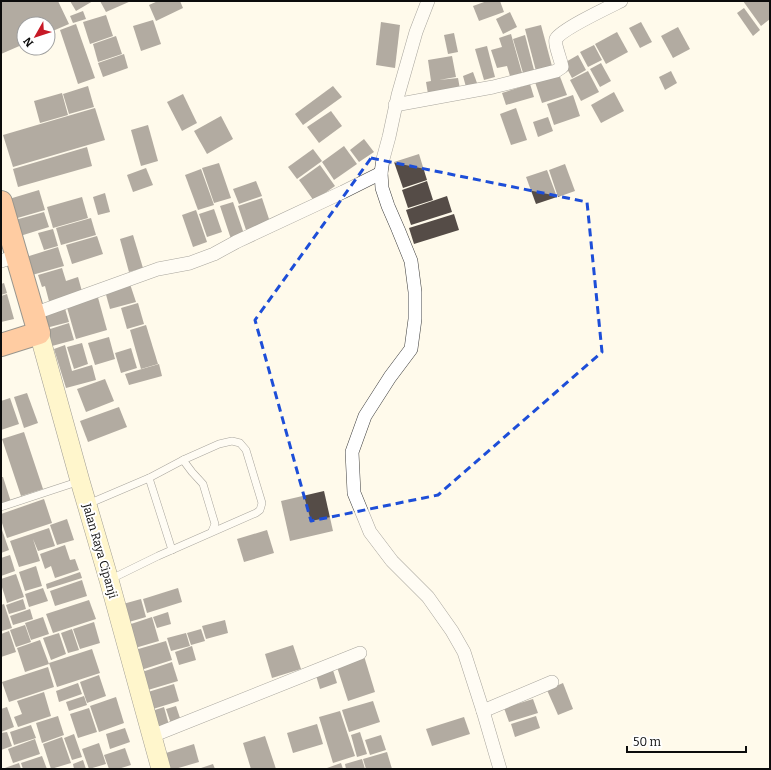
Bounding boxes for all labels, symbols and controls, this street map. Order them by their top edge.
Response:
north arrow [16,16,56,56]
text: N [21,34,36,49]
street label: Jalan Raya Cipanji [79,501,120,601]
scale bar [627,728,746,754]
text: 50 m [633,735,662,749]

